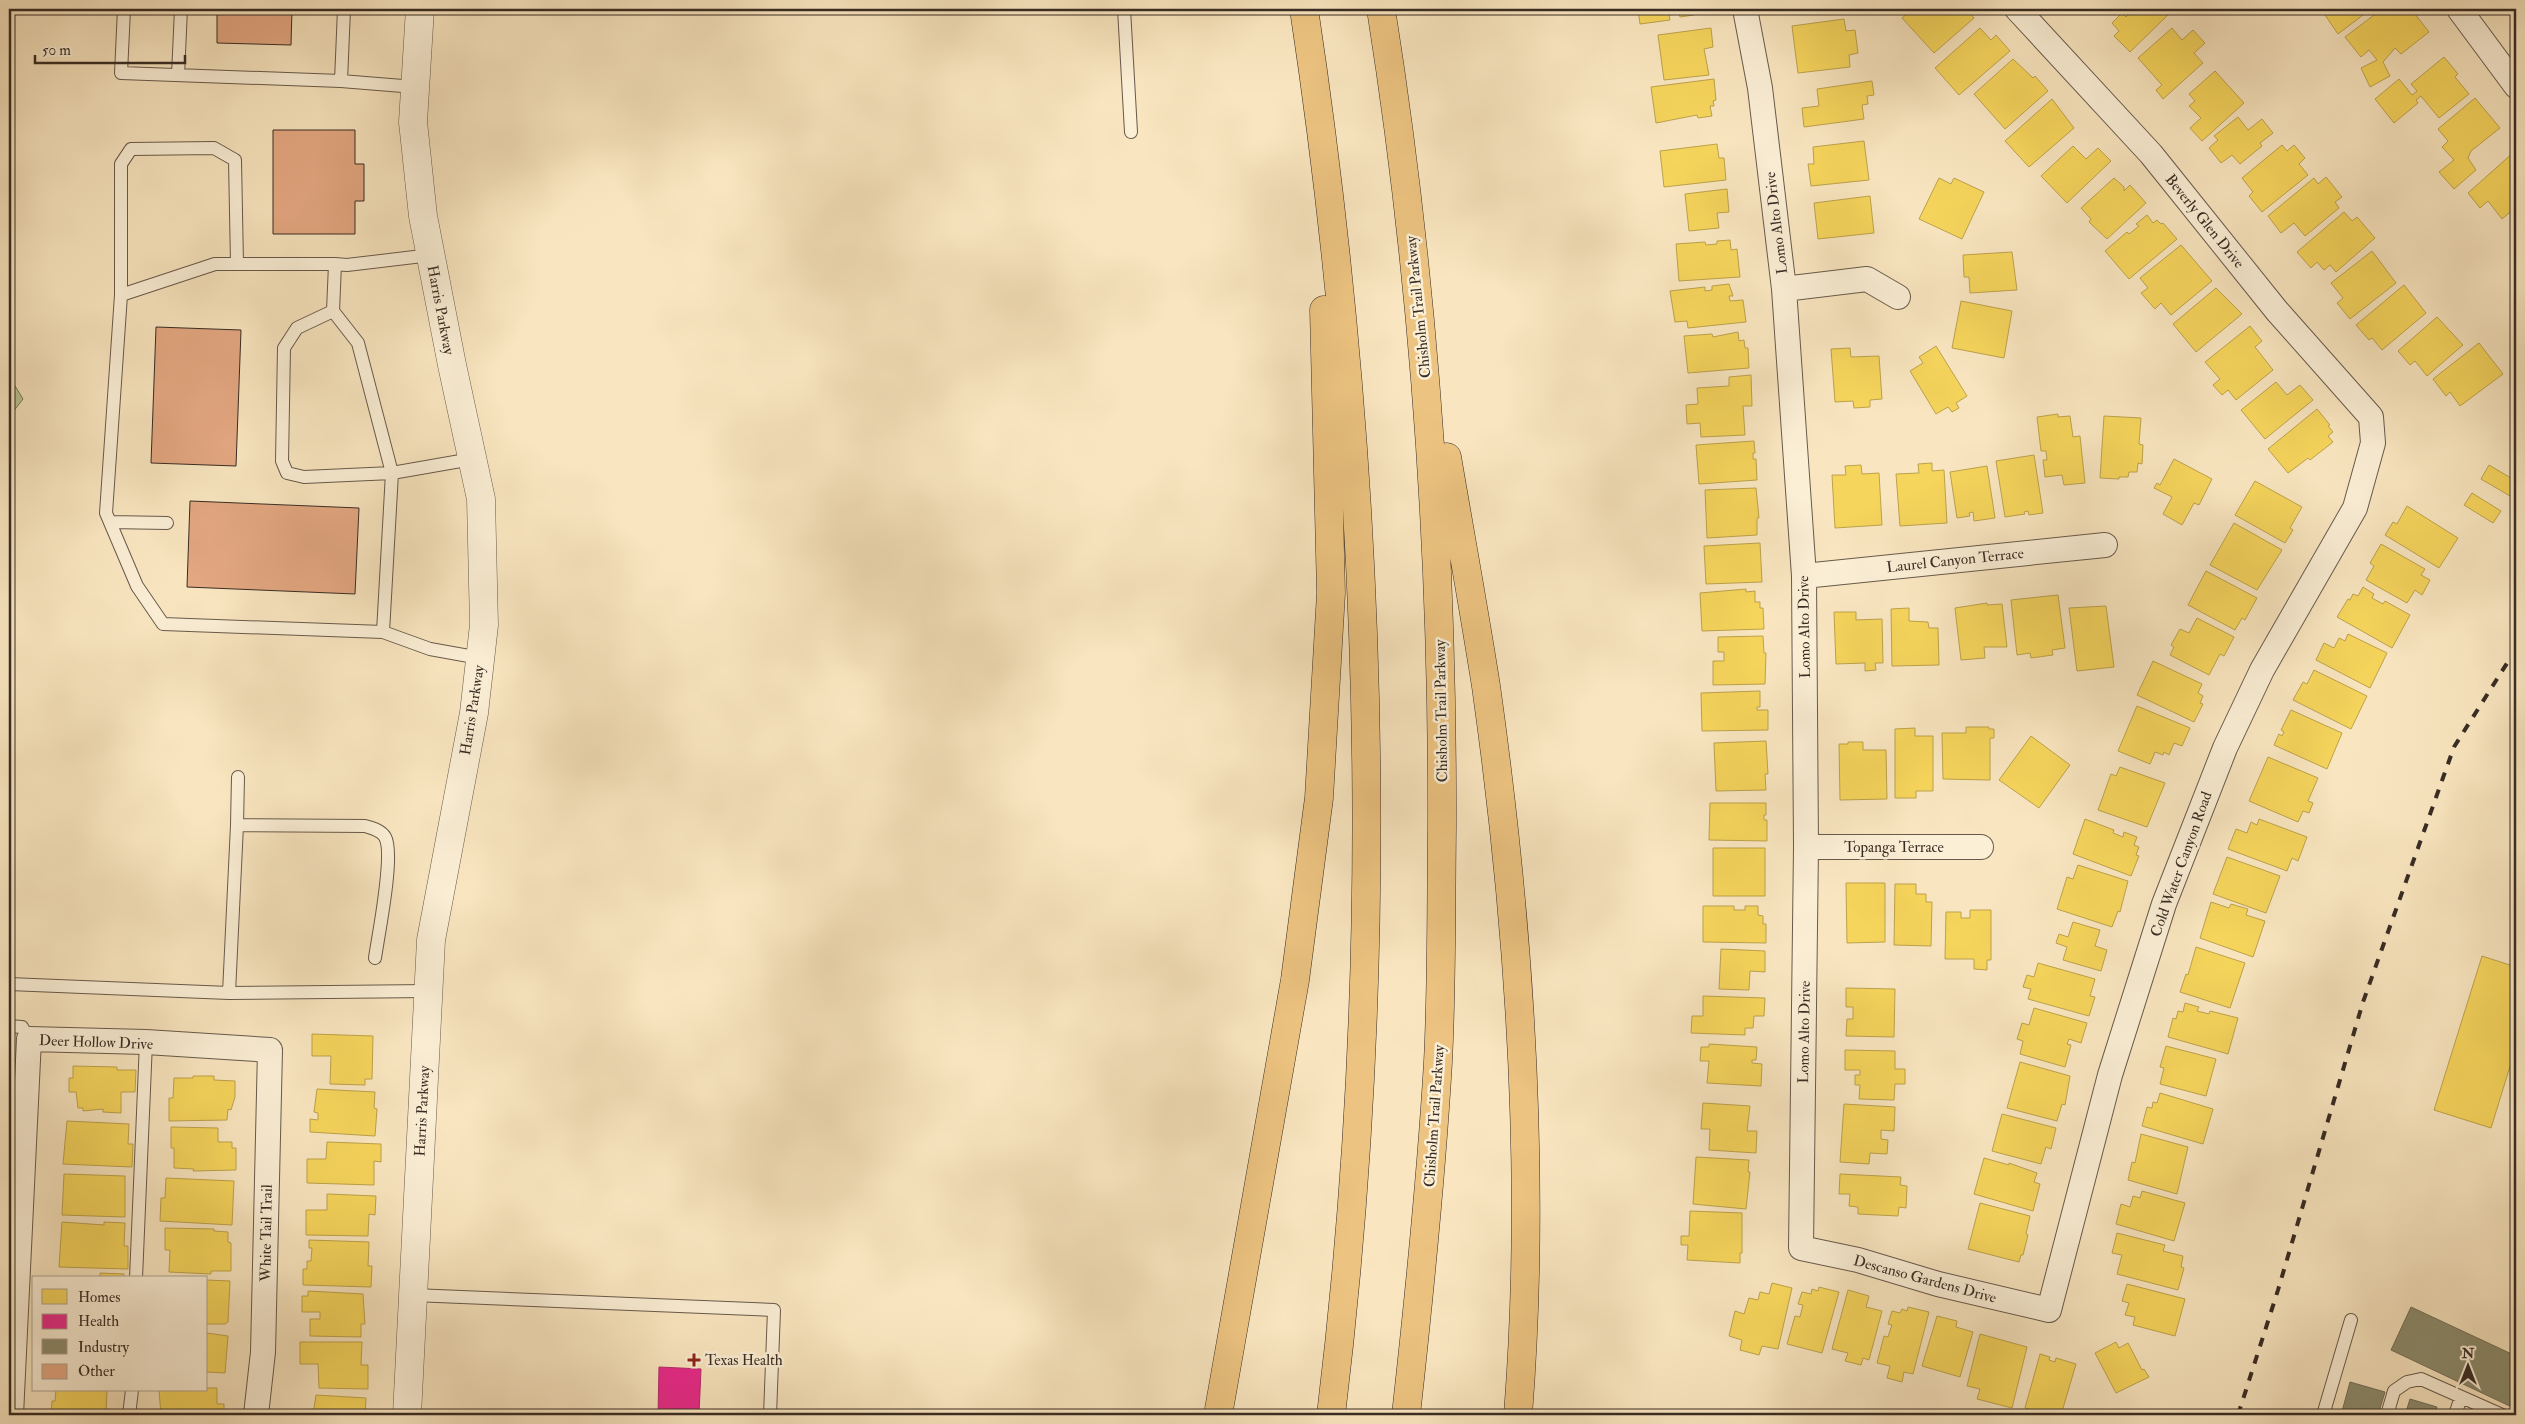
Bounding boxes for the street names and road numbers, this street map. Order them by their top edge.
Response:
street label: Beverly Glen Drive [2161,170,2248,272]
street label: Lomo Alto Drive [1761,171,1792,275]
street label: Chisholm Trail Parkway [1402,235,1435,379]
street label: Harris Parkway [423,264,459,357]
street label: Laurel Canyon Terrace [1885,544,2025,577]
street label: Lomo Alto Drive [1794,575,1815,679]
street label: Chisholm Trail Parkway [1431,639,1452,783]
street label: Harris Parkway [456,663,489,756]
street label: Cold Water Canyon Road [2146,788,2217,939]
street label: Topanga Terrace [1844,838,1944,858]
street label: Lomo Alto Drive [1794,980,1815,1084]
street label: Deer Hollow Drive [39,1031,153,1054]
street label: Chisholm Trail Parkway [1420,1044,1449,1188]
street label: Harris Parkway [411,1065,434,1157]
street label: White Tail Trail [256,1184,277,1283]
street label: Descanso Gardens Drive [1851,1251,1999,1308]

